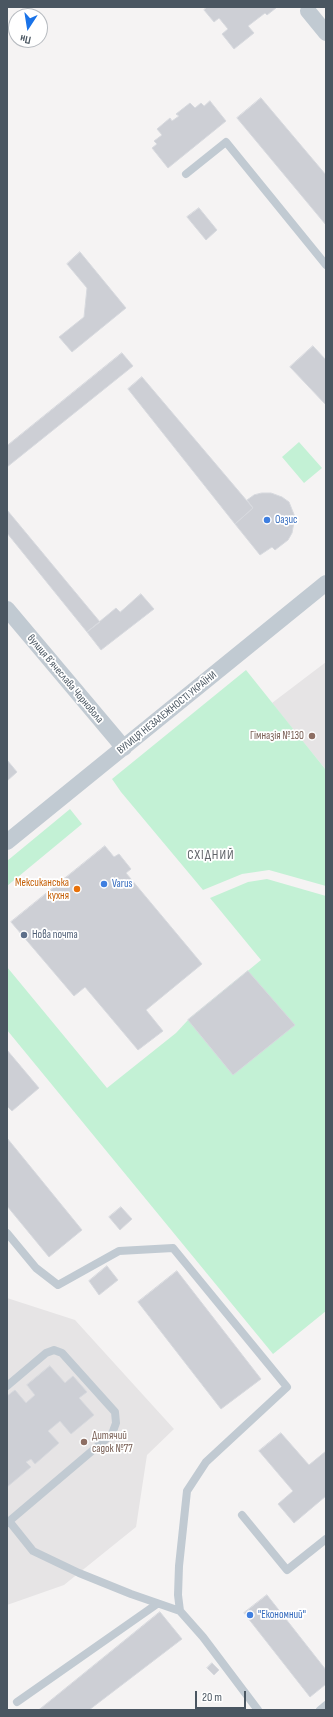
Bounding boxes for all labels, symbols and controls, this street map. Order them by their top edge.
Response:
north arrow [8,8,48,48]
text: Пн [19,32,32,47]
place label: Оазис [275,513,298,527]
marker: Оазис [262,515,272,525]
street label: вулиця Вʼячеслава Чорновола [24,632,106,726]
street label: ВУЛИЦЯ НЕЗАЛЕЖНОСТІ УКРАЇНИ [114,669,220,757]
place label: Гімназія №130 [250,729,304,743]
marker: Гімназія №130 [307,731,317,741]
district label: СХІДНИЙ [187,848,235,864]
place label: Мексиканська кухня [15,876,69,902]
place label: Varus [112,877,133,891]
marker: Varus [99,879,109,889]
marker: Мексиканська кухня [72,884,82,894]
place label: Нова почта [32,928,78,942]
marker: Нова почта [19,930,29,940]
place label: Дитячий садок №77 [92,1429,133,1455]
marker: Дитячий садок №77 [79,1437,89,1447]
place label: "Економний" [258,1608,306,1622]
marker: "Економний" [245,1610,255,1620]
scale bar [197,1683,248,1709]
text: 20 m [202,1690,222,1705]

